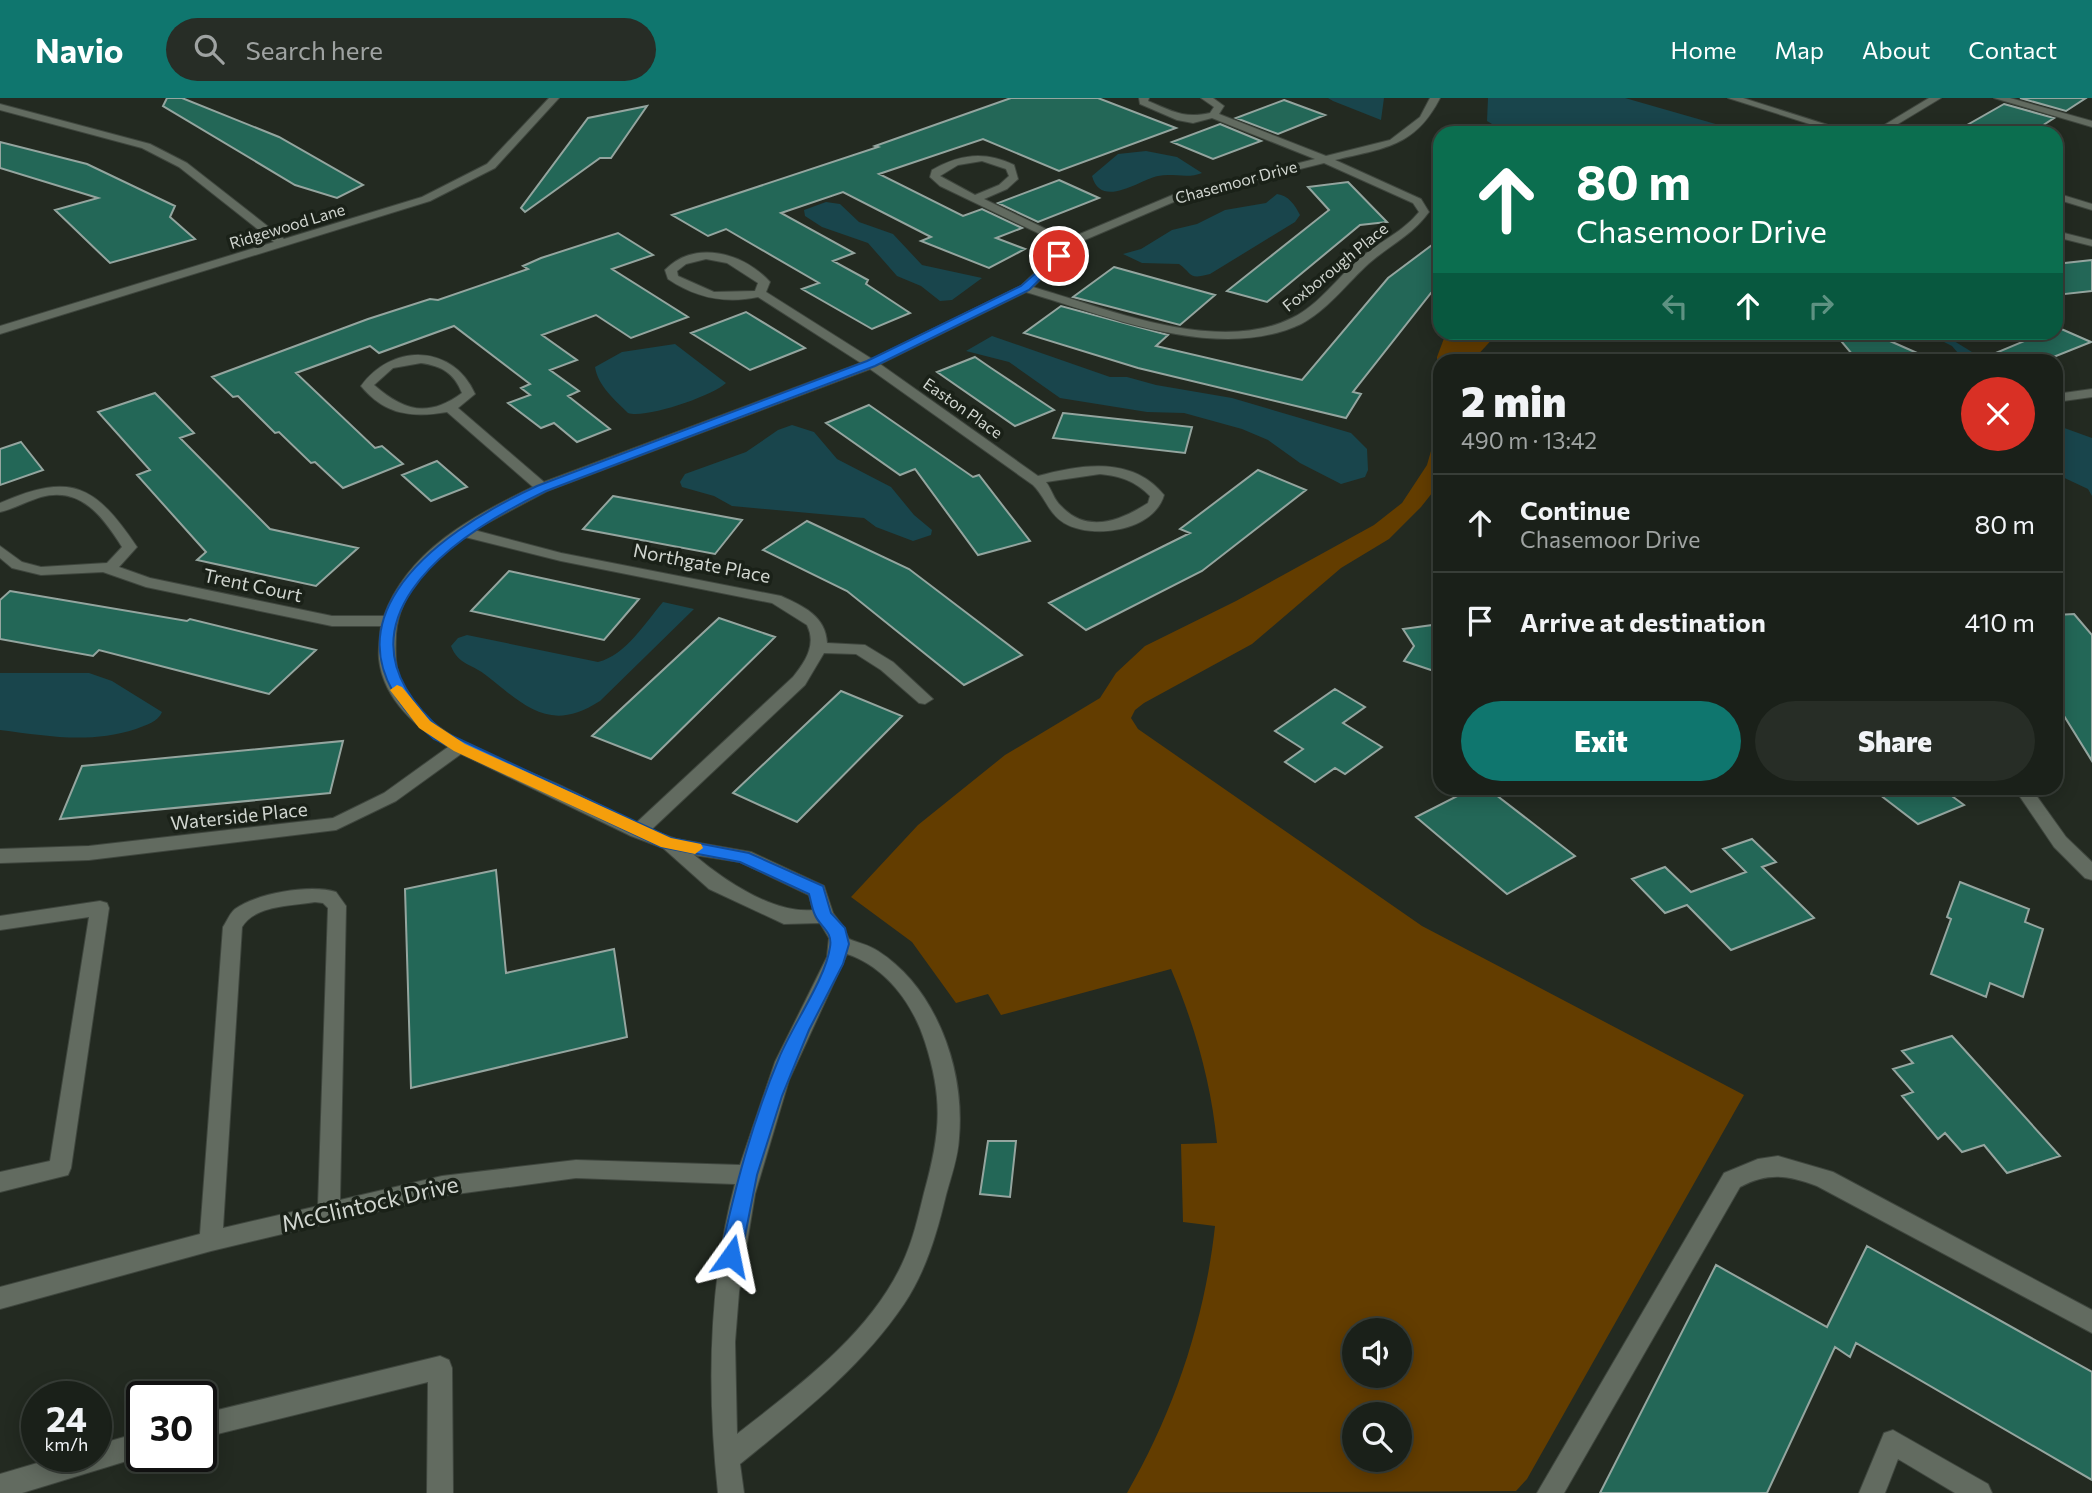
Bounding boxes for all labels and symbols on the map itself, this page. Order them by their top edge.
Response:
street label: Chasemoor Drive [1173,156,1299,207]
street label: Ridgewood Lane [227,199,347,252]
street label: Foxborough Place [1278,218,1391,315]
pin [1029,226,1089,286]
street label: Easton Place [920,373,1006,442]
street label: Northgate Place [631,538,773,587]
street label: Trent Court [202,563,305,606]
street label: Waterside Place [169,797,309,834]
street label: McClintock Drive [279,1169,461,1237]
position arrow [694,1219,768,1293]
speed limit sign: 30 [126,1381,217,1472]

